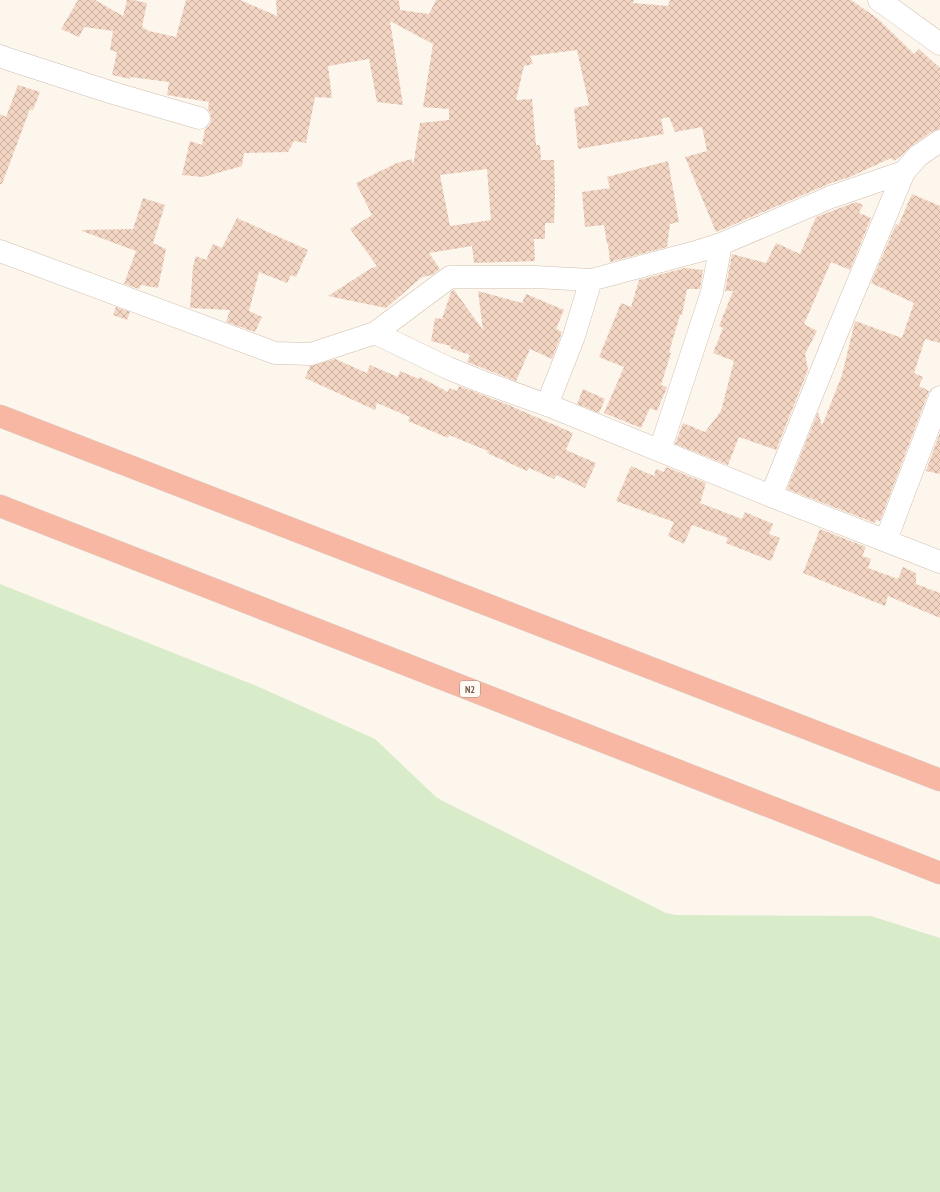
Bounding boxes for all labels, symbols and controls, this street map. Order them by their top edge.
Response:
road number: N2 [460,681,480,697]

